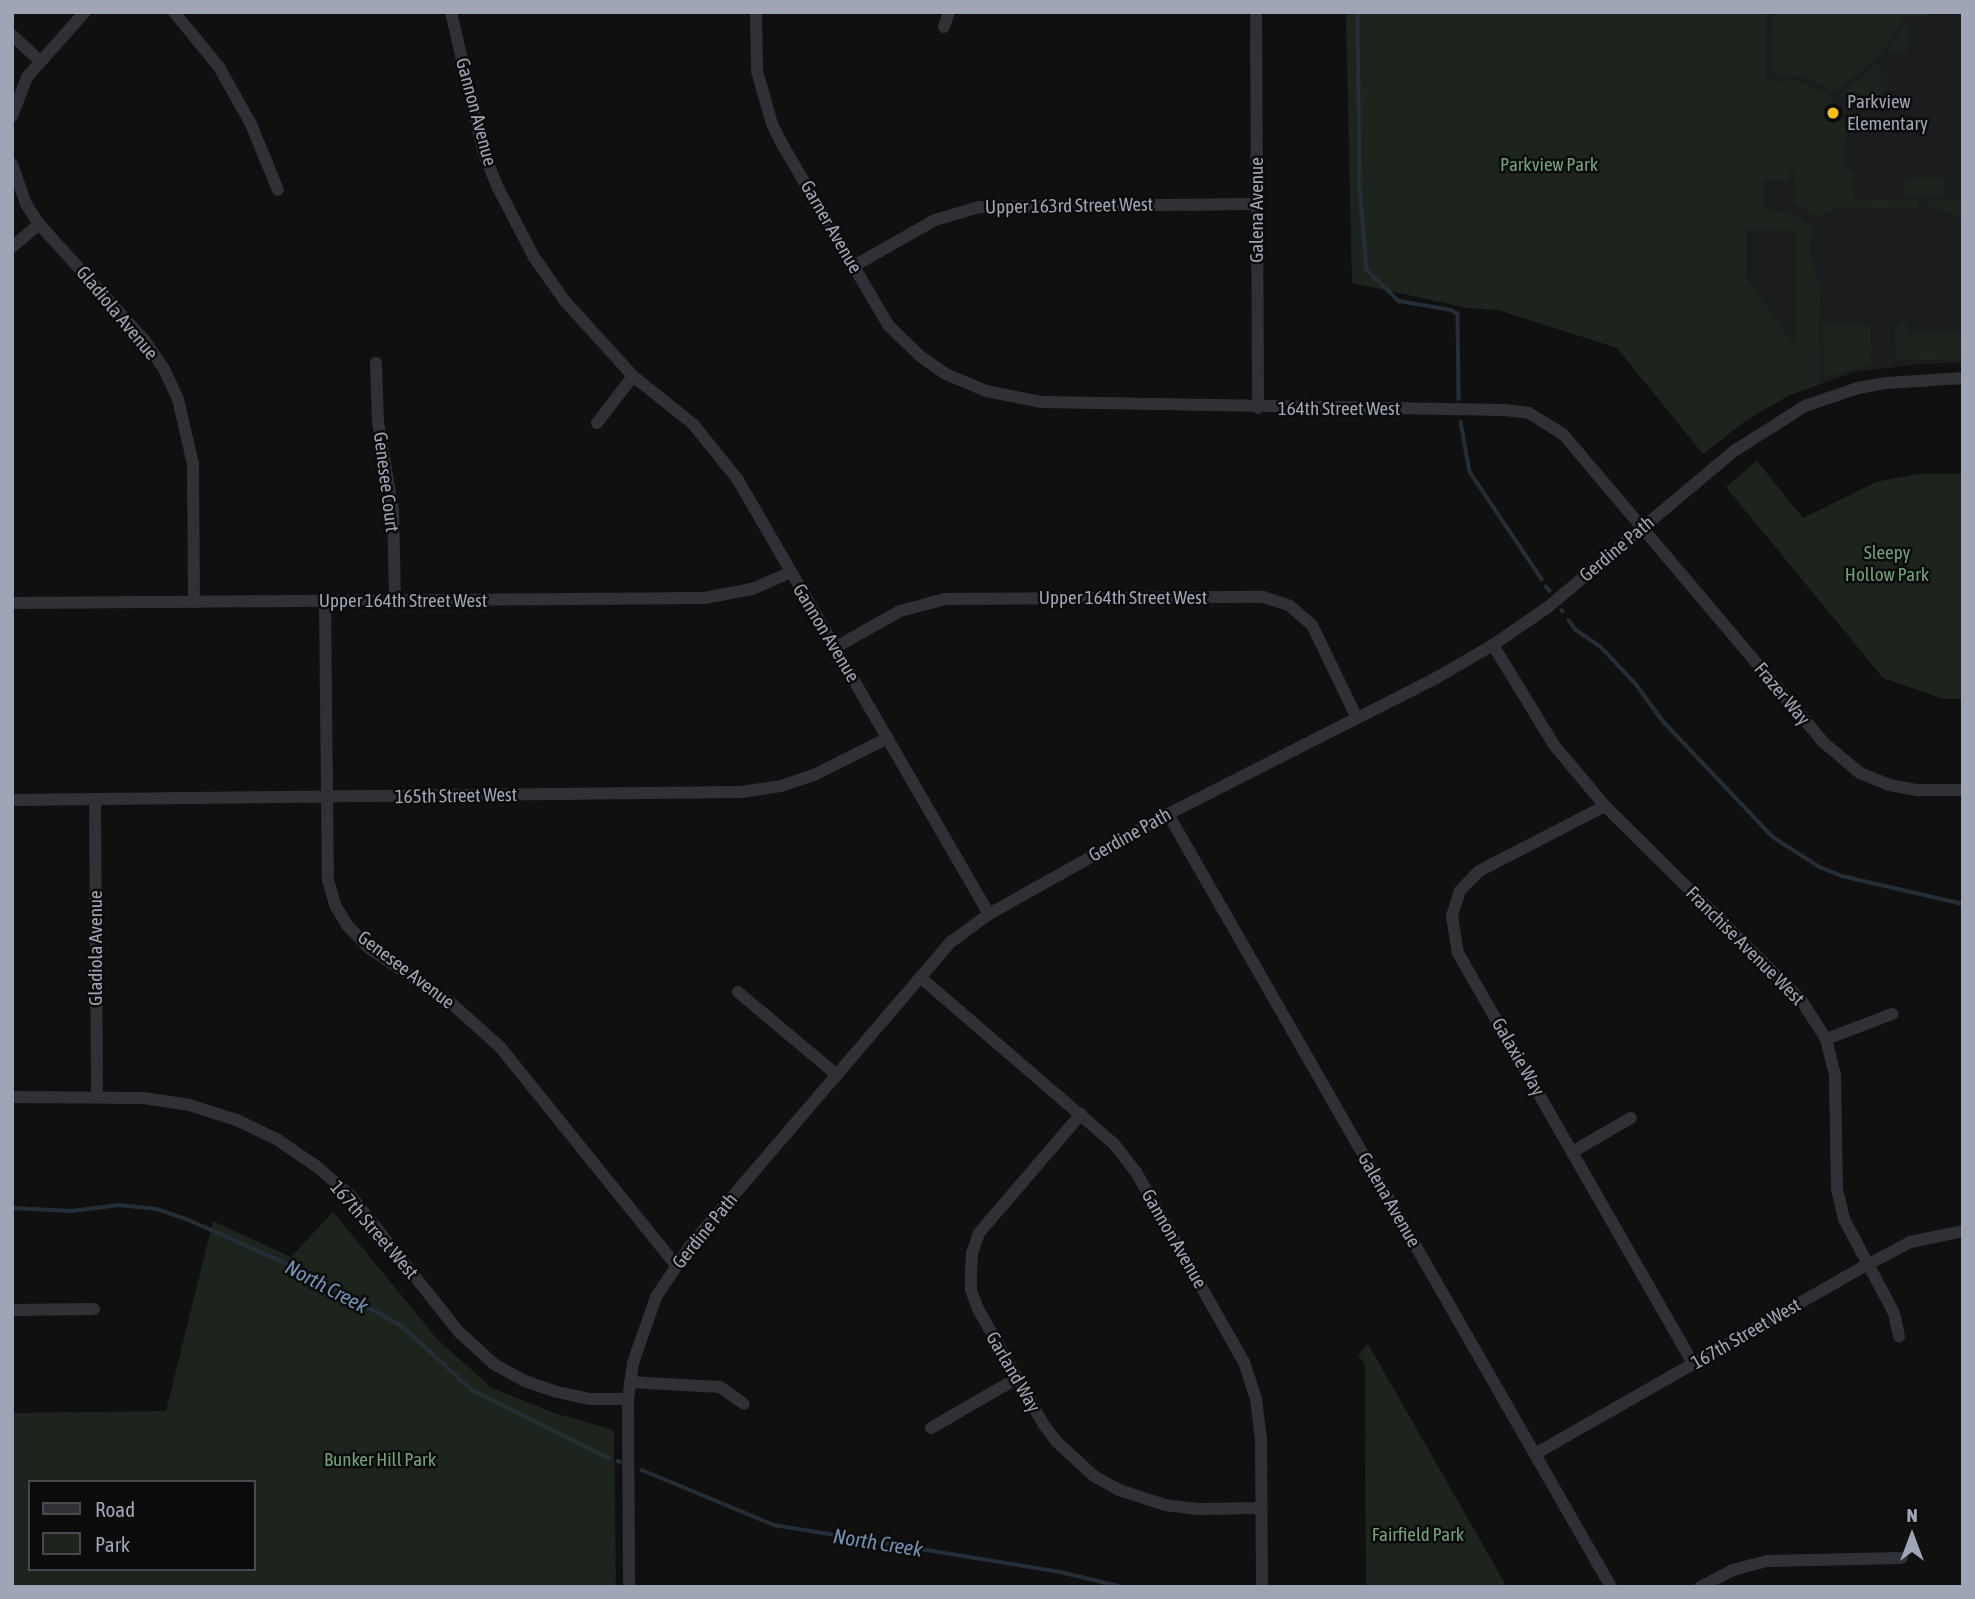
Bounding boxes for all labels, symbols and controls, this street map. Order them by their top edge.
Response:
street label: Gannon Avenue [451,56,501,168]
place label: Parkview Elementary [1847,91,1928,135]
marker: Parkview Elementary [1825,105,1841,121]
park label: Parkview Park [1500,154,1598,176]
street label: Galena Avenue [1246,157,1268,263]
street label: Garner Avenue [795,177,867,277]
street label: Upper 163rd Street West [985,193,1153,219]
street label: Gladiola Avenue [71,262,163,364]
street label: 164th Street West [1278,398,1400,420]
street label: Genesee Court [369,431,403,533]
street label: Gerdine Path [1575,511,1659,587]
park label: Sleepy Hollow Park [1845,542,1929,586]
street label: Gannon Avenue [788,580,864,686]
street label: Upper 164th Street West [1039,587,1207,609]
street label: Upper 164th Street West [319,590,487,612]
street label: Frazer Way [1749,658,1815,730]
street label: 165th Street West [395,784,517,808]
street label: Gerdine Path [1085,803,1175,867]
street label: Franchise Avenue West [1681,882,1809,1010]
street label: Gladiola Avenue [85,890,107,1006]
street label: Genesee Avenue [353,926,459,1014]
street label: Galaxie Way [1487,1014,1549,1100]
street label: Galena Avenue [1353,1149,1425,1251]
street label: 167th Street West [325,1176,423,1284]
street label: Gannon Avenue [1136,1185,1212,1293]
street label: Gerdine Path [668,1189,742,1273]
water label: North Creek [281,1254,373,1318]
street label: 167th Street West [1687,1294,1805,1374]
street label: Garland Way [981,1328,1045,1416]
park label: Bunker Hill Park [324,1449,436,1471]
legend [28,1480,256,1571]
text: Road [95,1497,135,1521]
north arrow [1877,1501,1947,1571]
text: N [1906,1504,1918,1526]
water label: North Creek [831,1522,925,1562]
park label: Fairfield Park [1372,1524,1464,1546]
text: Park [95,1532,130,1556]

